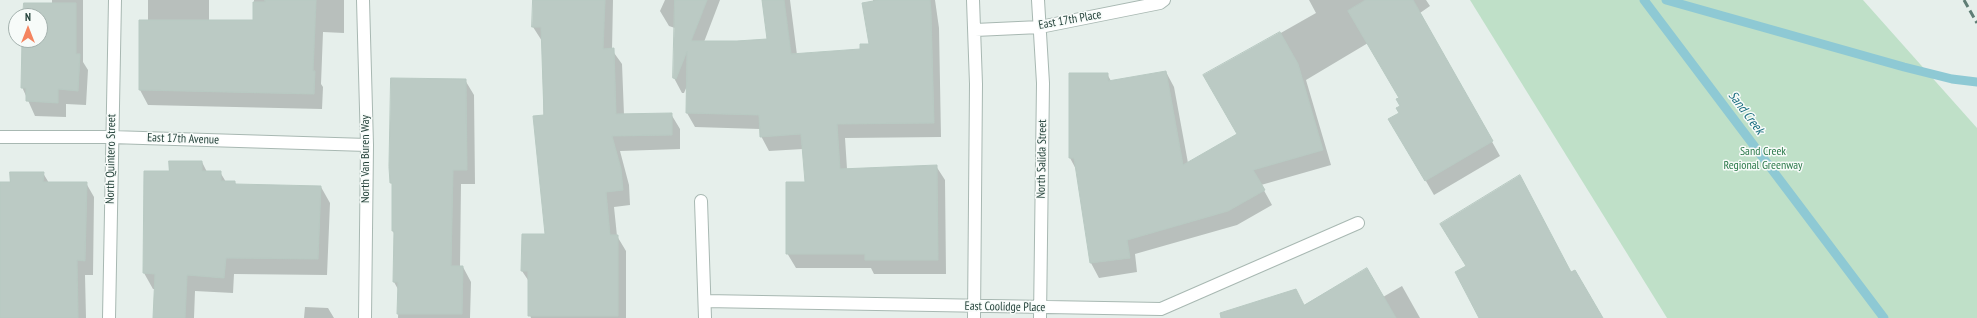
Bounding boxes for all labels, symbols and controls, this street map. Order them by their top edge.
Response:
street label: East 17th Place [1037,7,1103,33]
north arrow [8,8,48,48]
text: N [25,10,31,24]
water label: Sand Creek [1725,88,1767,138]
street label: North Quintero Street [103,114,119,204]
street label: North Van Buren Way [359,115,373,203]
street label: North Salida Street [1034,119,1050,199]
street label: East 17th Avenue [147,131,219,147]
park label: Sand Creek Regional Greenway [1723,145,1803,173]
street label: East Coolidge Place [965,299,1045,315]

